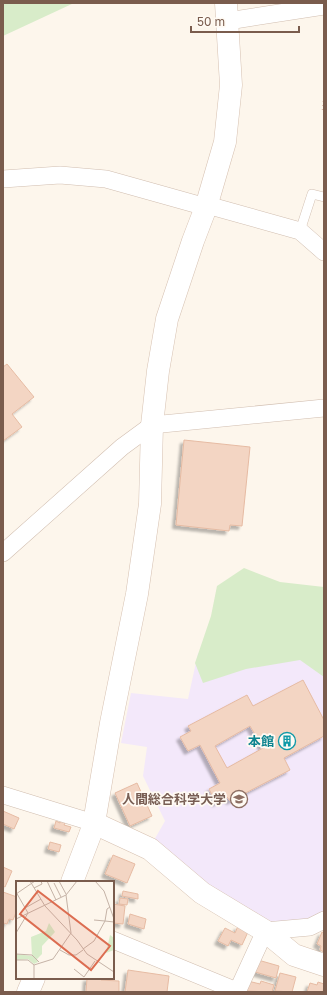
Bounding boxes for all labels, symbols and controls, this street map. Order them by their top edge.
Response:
scale bar [191,8,299,34]
text: 50 m [197,14,225,29]
building icon: 本館 [277,731,297,751]
place label: 本館 [248,733,274,749]
school or university icon: 人間総合科学大学 [229,789,249,809]
place label: 人間総合科学大学 [122,791,226,807]
inset map [16,881,114,979]

